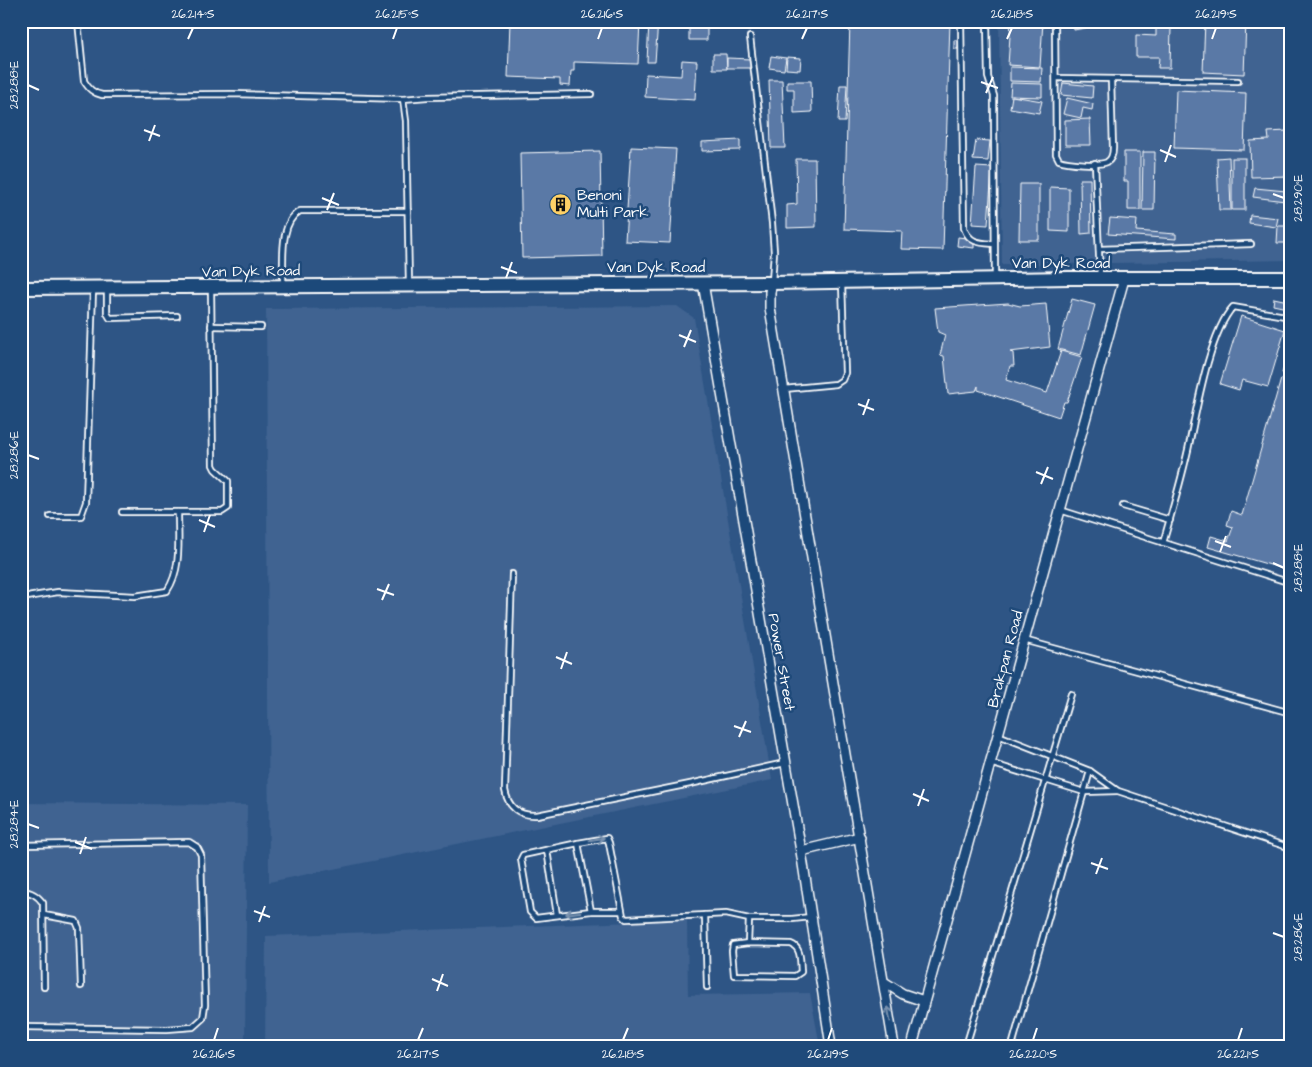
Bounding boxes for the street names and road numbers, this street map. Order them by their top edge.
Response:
street label: Van Dyk Road [1012,253,1110,275]
street label: Van Dyk Road [607,257,705,279]
street label: Van Dyk Road [202,260,301,284]
street label: Brakpan Road [982,608,1029,710]
street label: Power Street [763,612,800,713]

